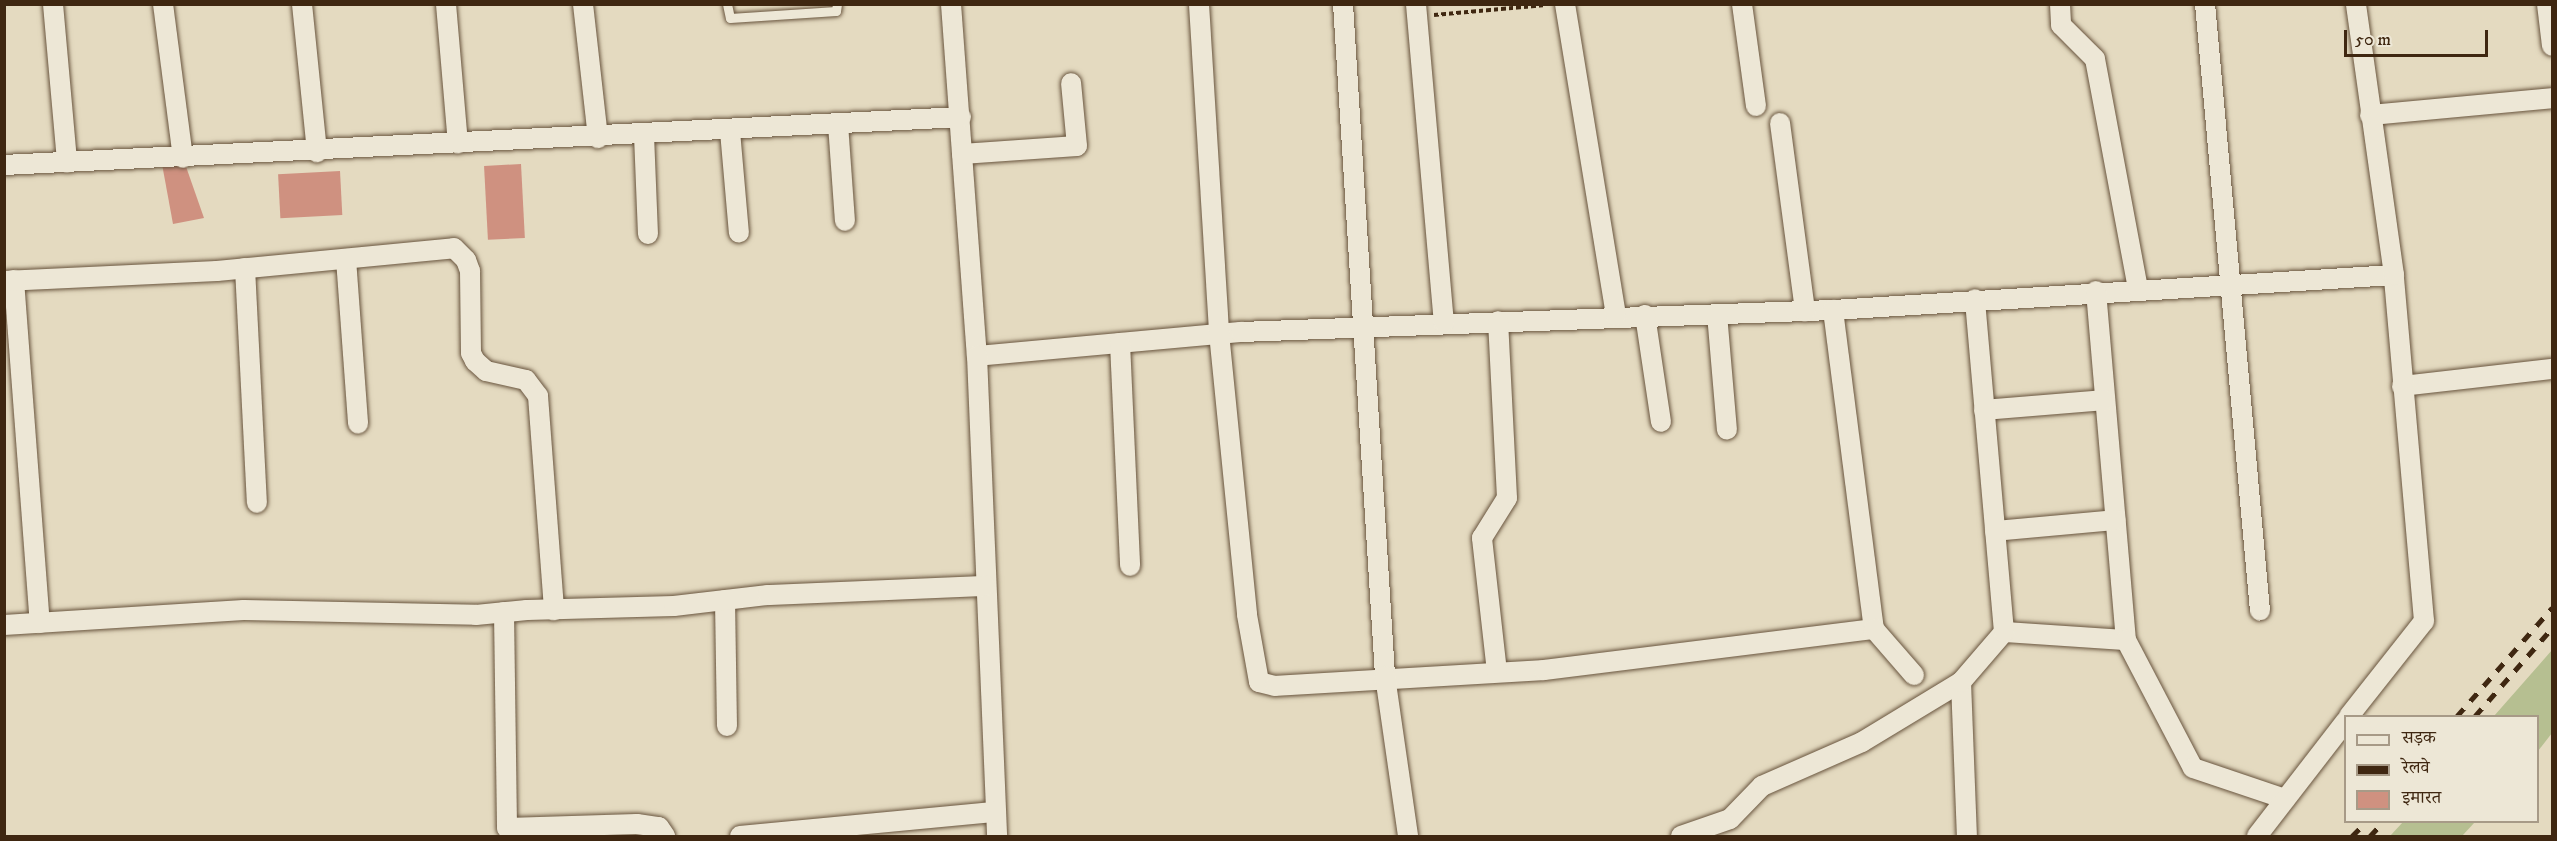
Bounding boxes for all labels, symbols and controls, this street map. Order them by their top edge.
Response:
scale bar [2347,18,2491,56]
text: 50 m [2355,29,2391,51]
legend [2344,715,2539,823]
text: सड़क [2402,727,2436,749]
text: रेलवे [2402,757,2430,779]
text: इमारत [2402,787,2441,809]

